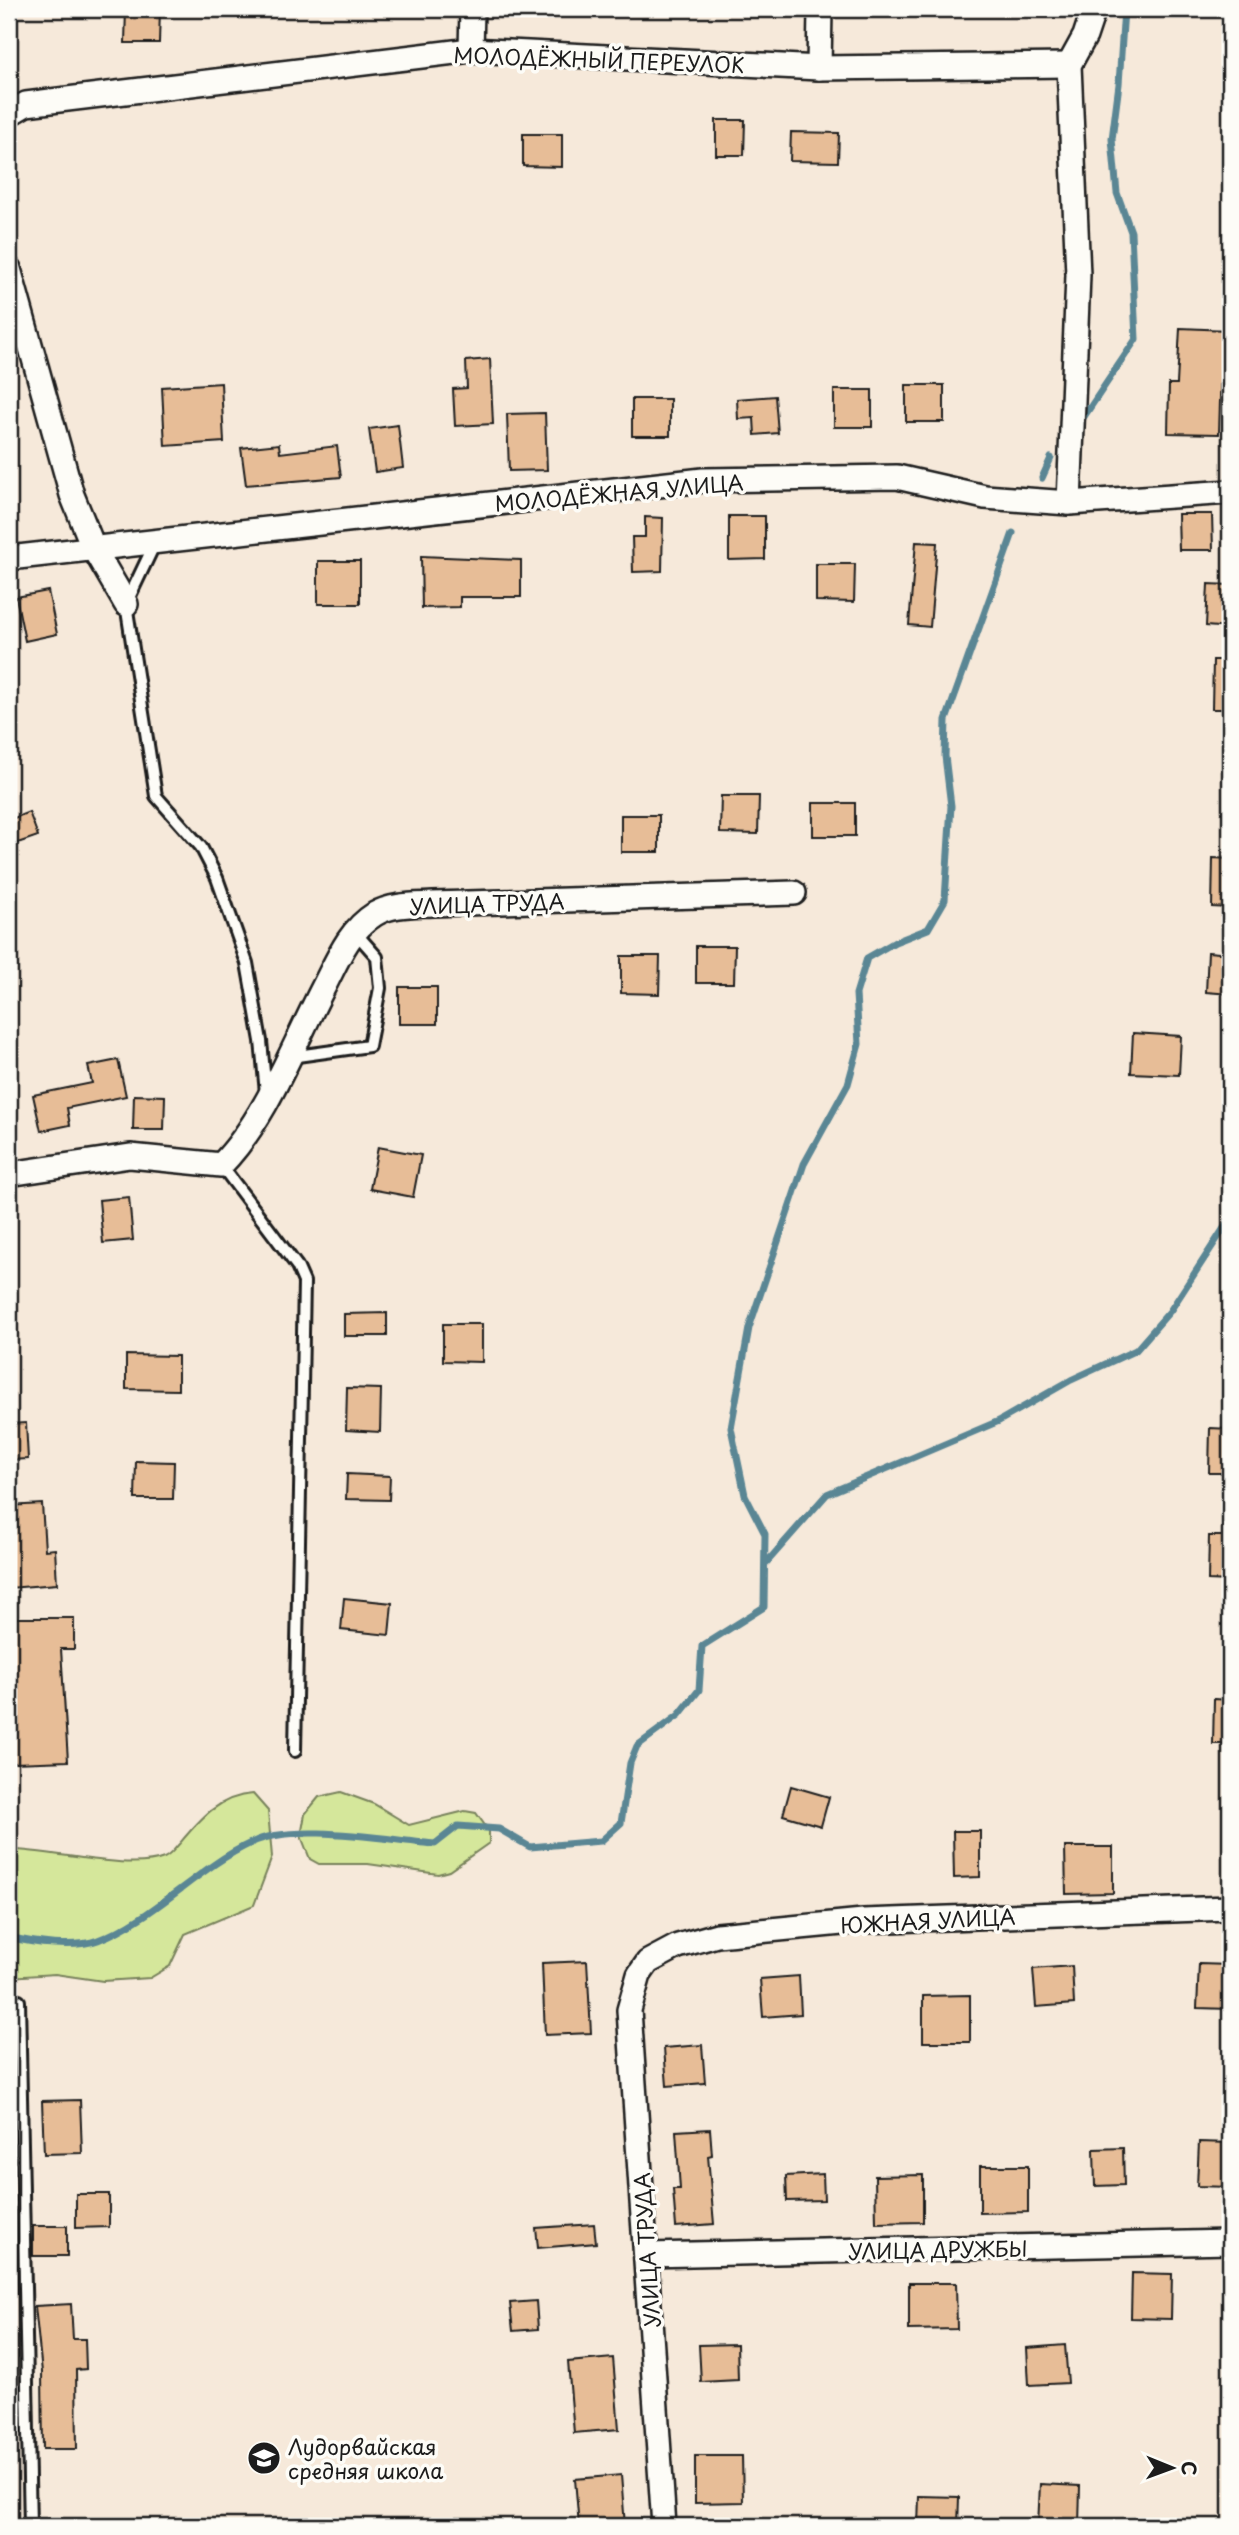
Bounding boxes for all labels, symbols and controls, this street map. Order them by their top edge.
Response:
street label: МОЛОДЁЖНЫЙ ПЕРЕУЛОК [453,38,745,80]
street label: МОЛОДЁЖНАЯ УЛИЦА [493,465,745,519]
street label: УЛИЦА ТРУДА [409,884,565,922]
street label: ЮЖНАЯ УЛИЦА [840,1899,1016,1941]
street label: УЛИЦА ТРУДА [625,2171,667,2329]
street label: УЛИЦА ДРУЖБЫ [848,2231,1028,2267]
place label: Лудорвайская средняя школа [288,2430,443,2486]
north arrow [1138,2434,1208,2504]
school or university icon: Лудорвайская средняя школа [245,2439,283,2477]
text: С [1176,2461,1204,2476]

